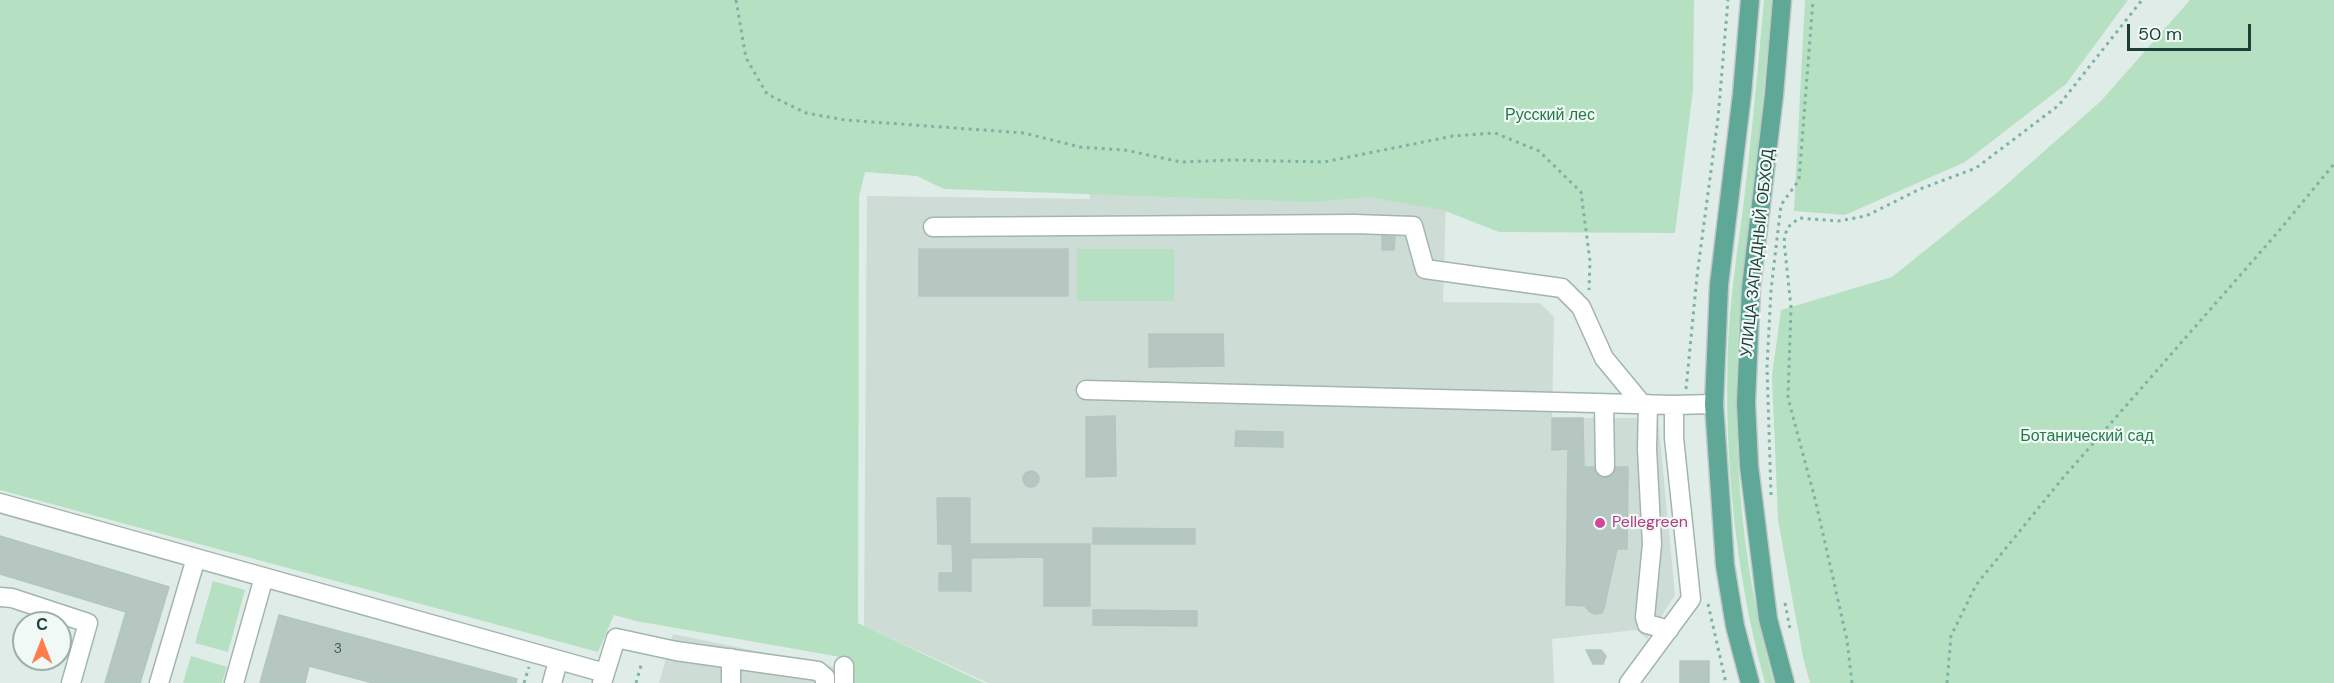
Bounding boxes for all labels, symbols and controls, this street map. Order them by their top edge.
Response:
scale bar [2130,12,2254,50]
text: 50 m [2138,22,2182,46]
park label: Русский лес [1505,106,1595,126]
street label: УЛИЦА ЗАПАДНЫЙ ОБХОД [1738,148,1778,358]
park label: Ботанический сад [2020,427,2154,447]
place label: Pellegreen [1612,513,1688,533]
marker: Pellegreen [1593,516,1607,530]
north arrow [12,611,72,671]
text: С [36,614,48,635]
house number: 3 [334,641,342,657]

